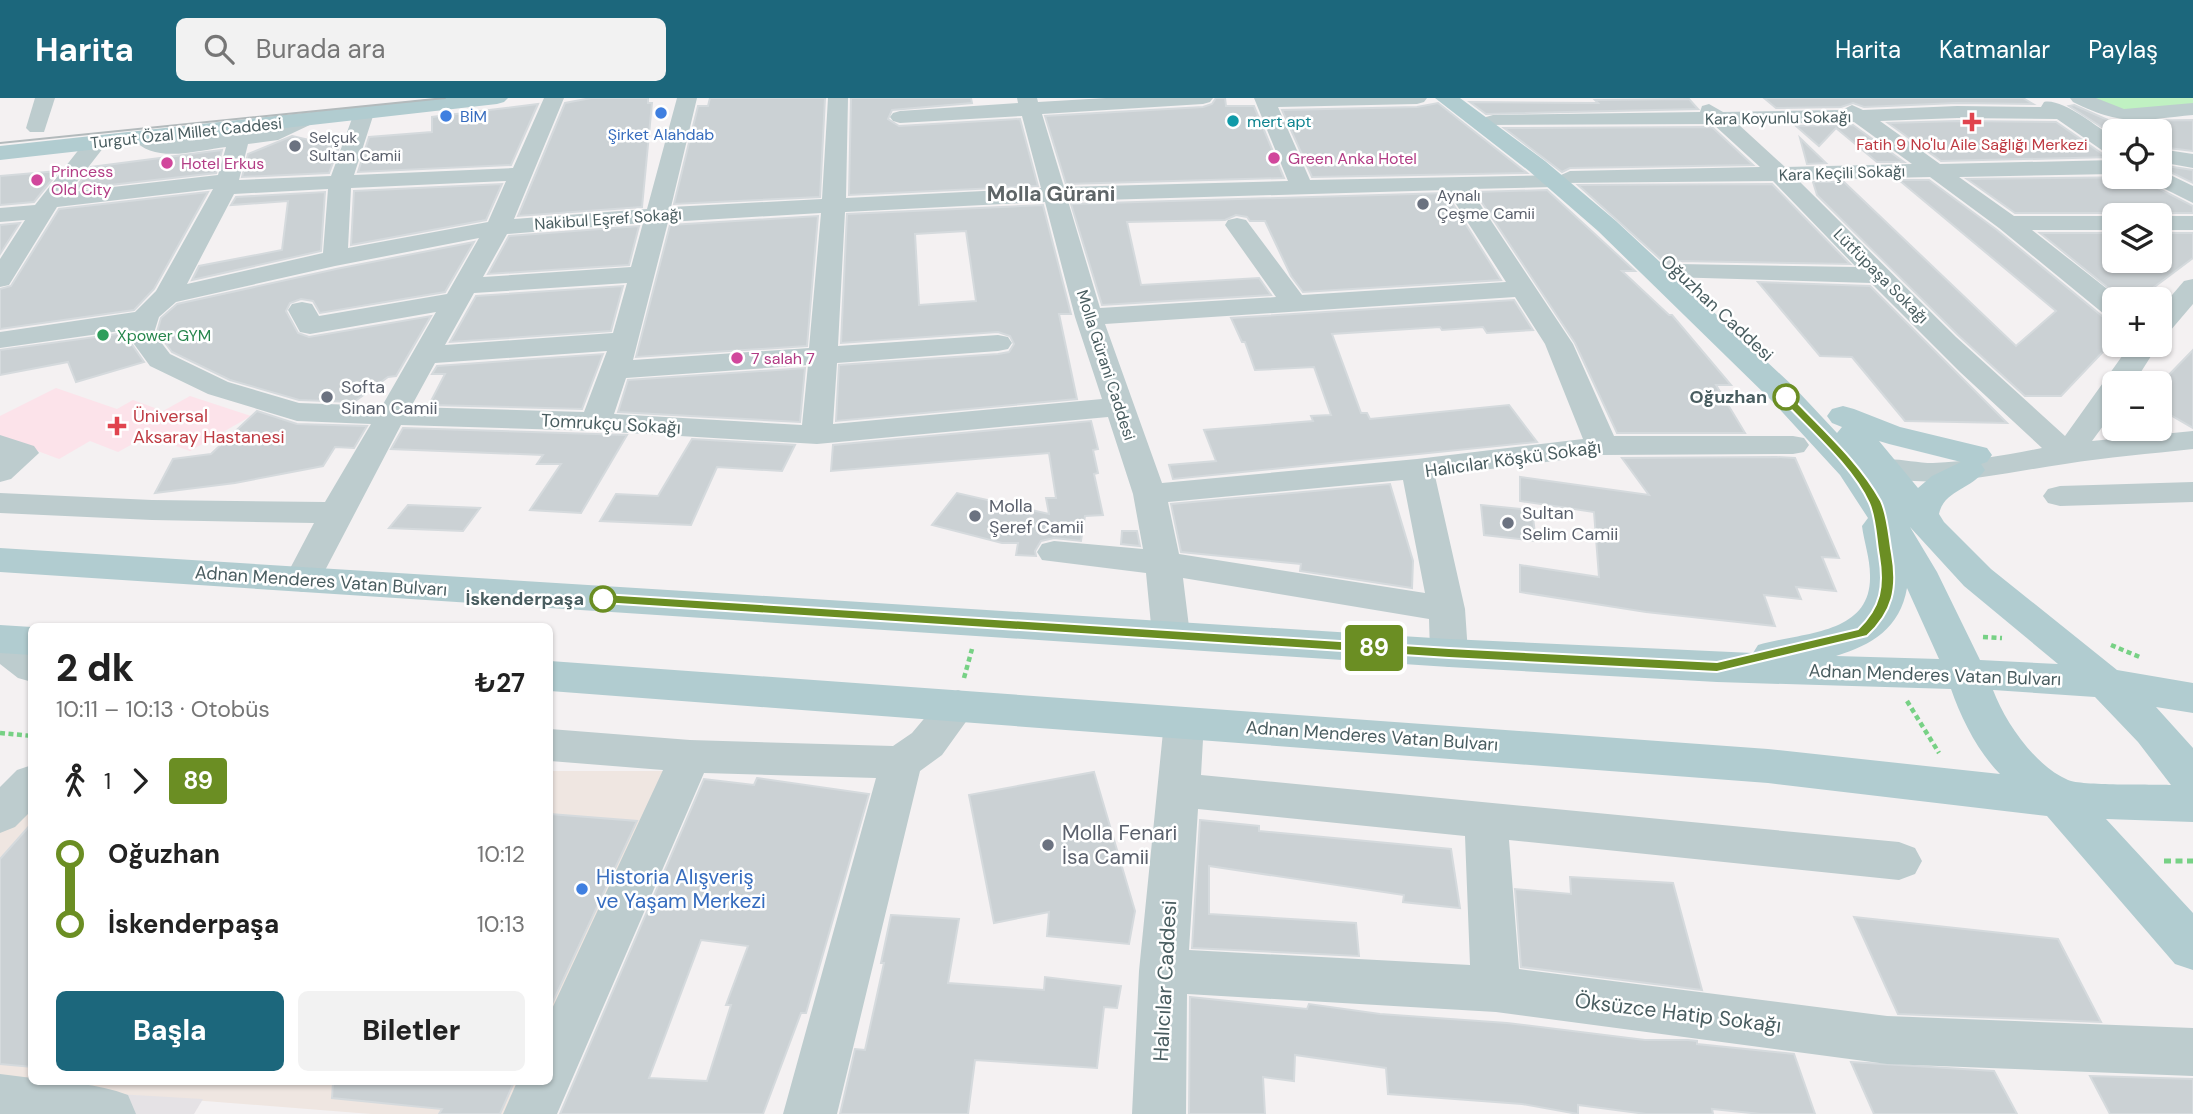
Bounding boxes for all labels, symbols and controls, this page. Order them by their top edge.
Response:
search box [176,18,666,81]
text: Harita [35,28,134,71]
icon: search [200,30,238,68]
text: Burada ara [256,32,385,66]
text: Harita [1835,34,1901,65]
text: Katmanlar [1939,34,2050,65]
text: Paylaş [2088,34,2158,65]
marker: Şirket Alahdab [653,105,669,121]
place label: BİM [460,106,487,127]
street label: Kara Koyunlu Sokağı [1705,106,1851,130]
marker: BİM [438,108,454,124]
place label: mert apt [1247,111,1311,132]
marker: Fatih 9 No'lu Aile Sağlığı Merkezi [1962,112,1982,132]
street label: Turgut Özal Millet Caddesi [89,113,283,153]
marker: mert apt [1225,113,1241,129]
map controls [2102,119,2172,441]
button: locate [2102,119,2172,189]
place label: Şirket Alahdab [608,124,714,145]
place label: Selçuk Sultan Camii [309,127,401,166]
place label: Fatih 9 No'lu Aile Sağlığı Merkezi [1856,134,2088,155]
marker: Selçuk Sultan Camii [287,138,303,154]
place label: Green Anka Hotel [1288,148,1417,169]
marker: Green Anka Hotel [1266,150,1282,166]
place label: Hotel Erkus [181,153,264,174]
marker: Hotel Erkus [159,155,175,171]
street label: Kara Keçili Sokağı [1778,160,1906,186]
place label: Princess Old City [51,161,113,200]
marker: Princess Old City [29,172,45,188]
district label: Molla Gürani [987,180,1115,208]
place label: Aynalı Çeşme Camii [1437,185,1535,224]
marker: Aynalı Çeşme Camii [1415,196,1431,212]
street label: Nakibul Eşref Sokağı [534,203,682,235]
button: layers [2102,203,2172,273]
street label: Lütfüpaşa Sokağı [1829,224,1933,328]
street label: Oğuzhan Caddesi [1655,249,1779,367]
street label: Molla Gürani Caddesi [1072,287,1140,443]
button: + [2102,287,2172,357]
place label: Xpower GYM [117,325,211,346]
marker: Xpower GYM [95,327,111,343]
place label: 7 salah 7 [751,348,815,369]
marker: 7 salah 7 [729,350,745,366]
button: − [2102,371,2172,441]
place label: Softa Sinan Camii [341,375,437,420]
marker: Oğuzhan [1773,384,1799,410]
place label: Oğuzhan [1689,385,1767,409]
marker: Softa Sinan Camii [319,389,335,405]
place label: Üniversal Aksaray Hastanesi [133,404,284,449]
street label: Tomrukçu Sokağı [540,408,682,440]
marker: Üniversal Aksaray Hastanesi [107,416,127,436]
street label: Halıcılar Köşkü Sokağı [1423,435,1603,483]
place label: Molla Şeref Camii [989,494,1084,539]
place label: Sultan Selim Camii [1522,501,1618,546]
marker: Molla Şeref Camii [967,508,983,524]
marker: Sultan Selim Camii [1500,515,1516,531]
street label: Adnan Menderes Vatan Bulvarı [194,560,448,602]
marker: İskenderpaşa [590,586,616,612]
place label: İskenderpaşa [465,587,584,611]
line badge: 89 [1342,625,1406,671]
text: 89 [1359,632,1389,663]
text: 2 dk [56,643,134,693]
street label: Adnan Menderes Vatan Bulvarı [1808,659,2062,691]
text: ₺27 [475,666,525,700]
text: 10:11 – 10:13 · Otobüs [56,694,270,724]
street label: Adnan Menderes Vatan Bulvarı [1245,715,1499,757]
icon: walk [56,762,94,800]
icon: forward [121,762,159,800]
text: 89 [183,765,213,796]
text: 1 [104,766,111,796]
place label: Molla Fenari İsa Camii [1062,819,1177,871]
text: Oğuzhan [108,837,220,871]
marker: Molla Fenari İsa Camii [1040,837,1056,853]
text: 10:12 [477,839,525,869]
place label: Historia Alışveriş ve Yaşam Merkezi [596,863,766,915]
marker: Historia Alışveriş ve Yaşam Merkezi [574,881,590,897]
street label: Halıcılar Caddesi [1147,900,1183,1062]
text: İskenderpaşa [108,907,279,941]
text: 10:13 [477,909,525,939]
street label: Öksüzce Hatip Sokağı [1573,986,1783,1040]
button: Başla [56,991,284,1071]
button: Biletler [298,991,525,1071]

